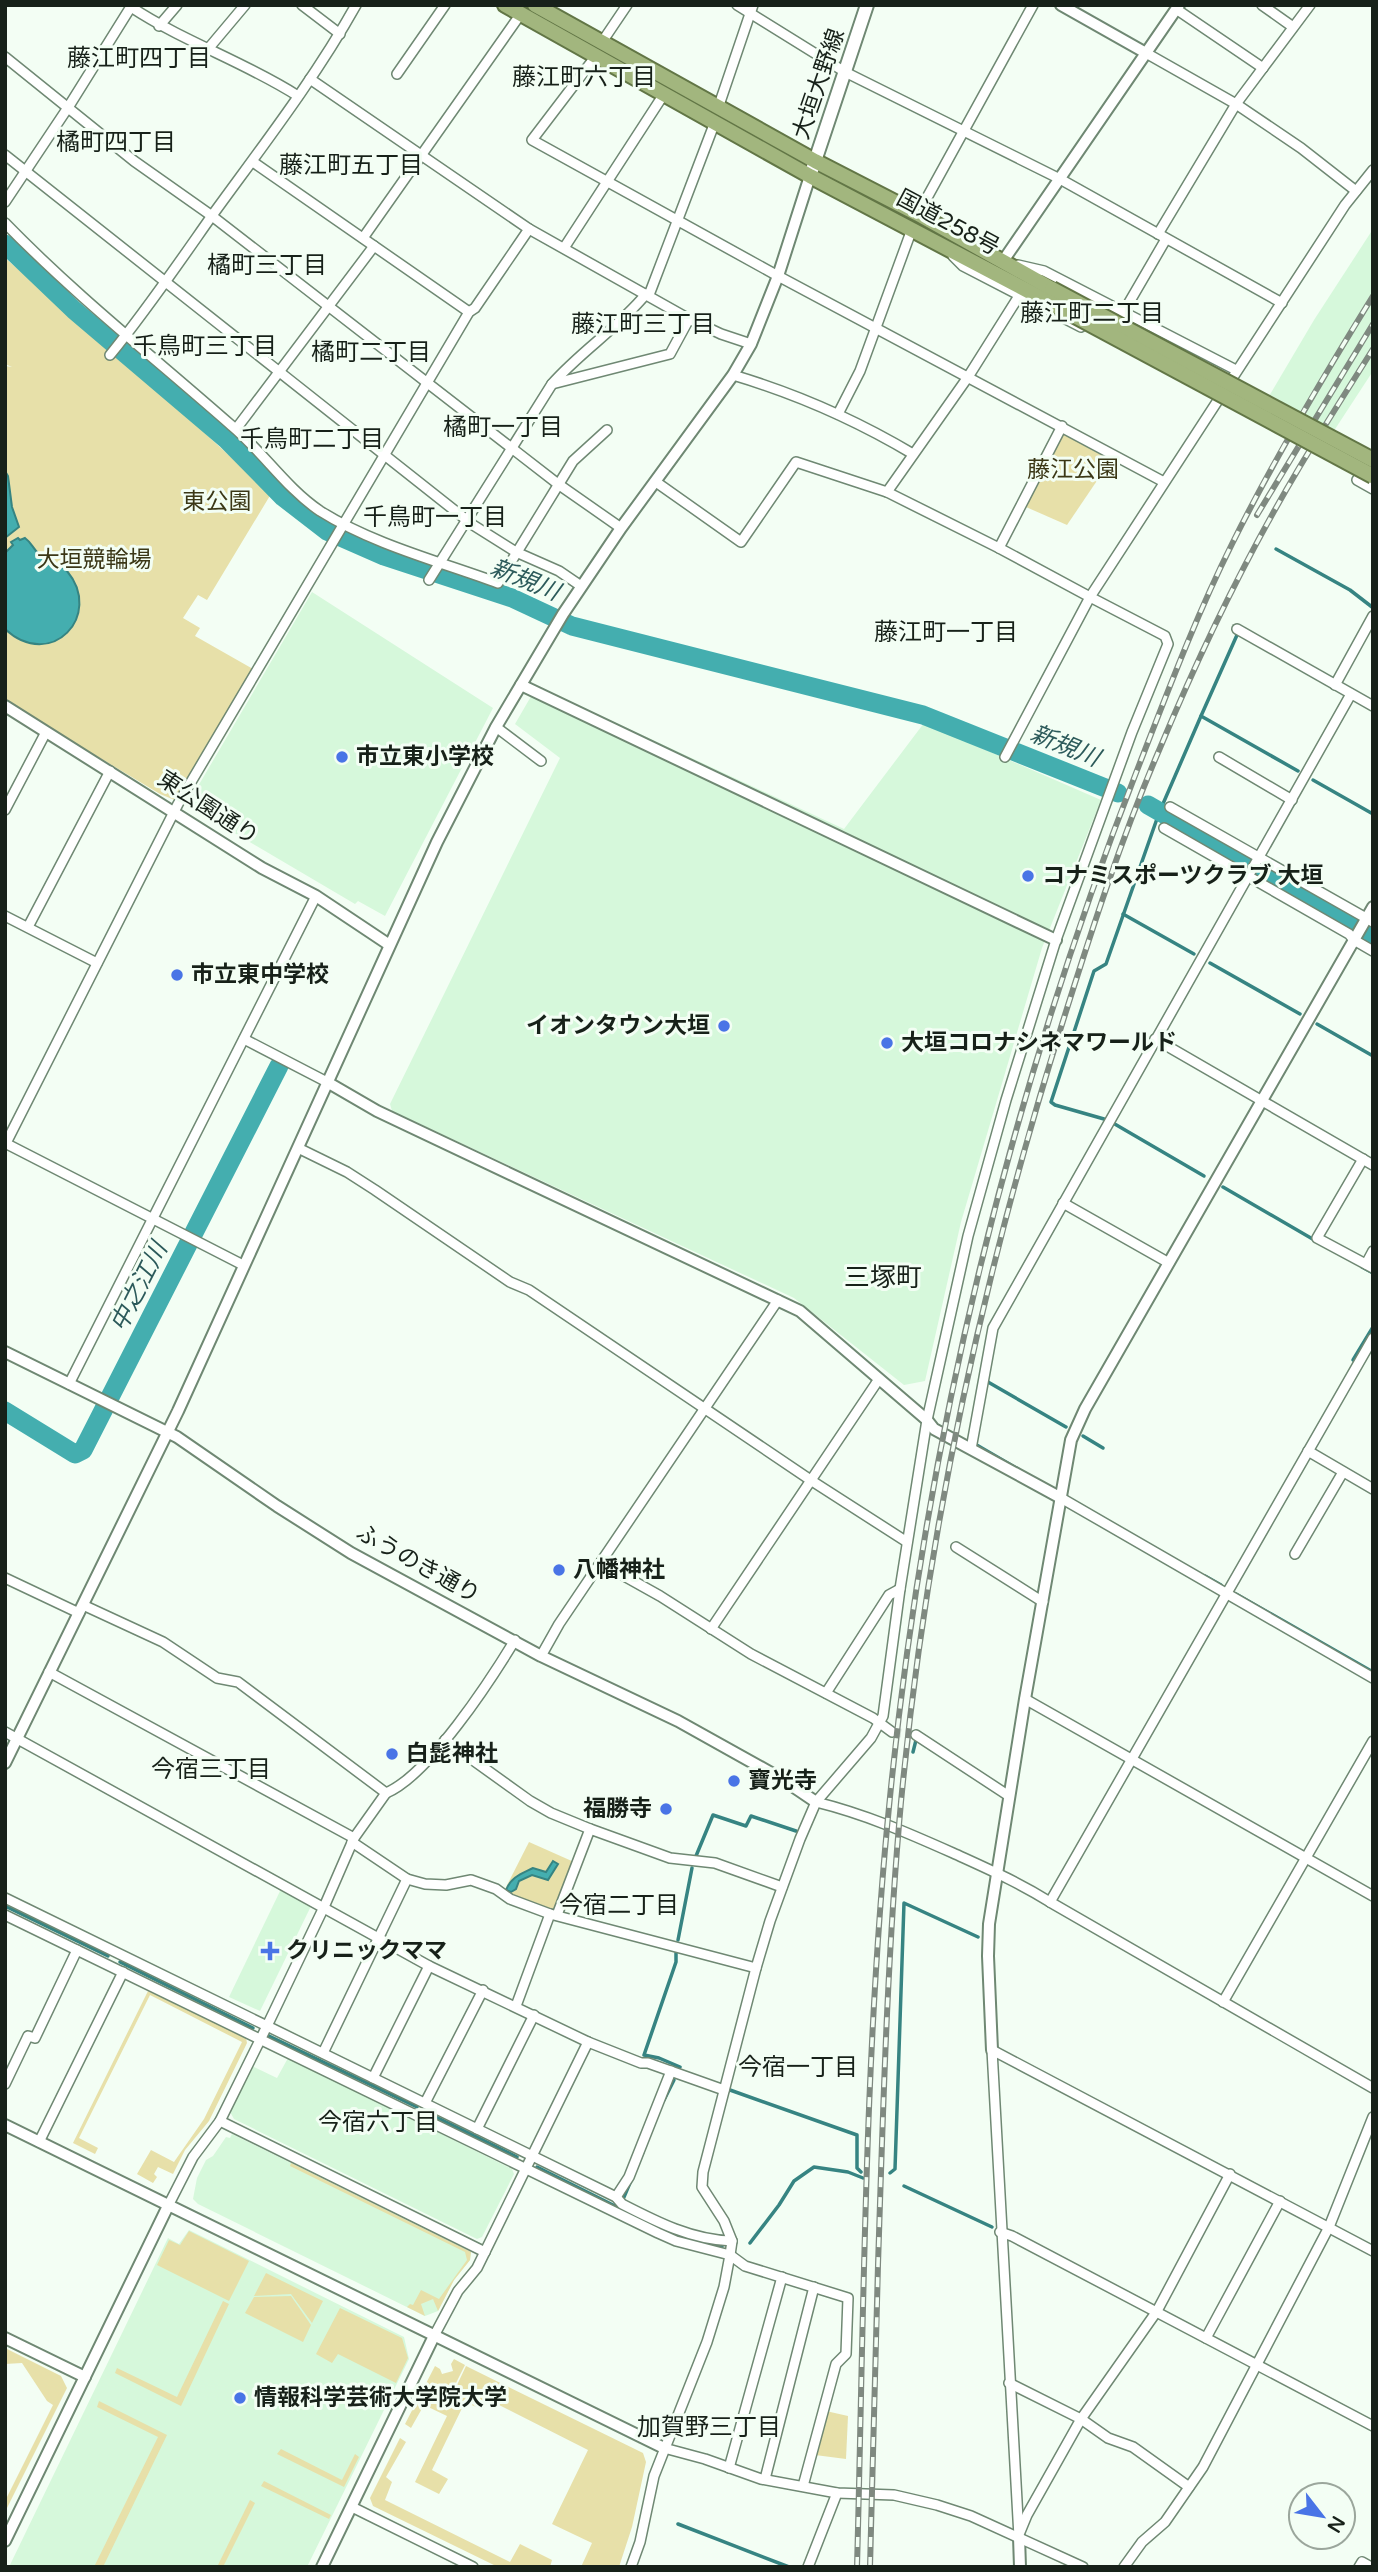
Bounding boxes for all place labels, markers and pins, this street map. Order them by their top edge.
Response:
place label: 市立東小学校 [356,743,494,771]
marker: 市立東小学校 [334,749,350,765]
place label: コナミスポーツクラブ 大垣 [1042,862,1324,890]
marker: コナミスポーツクラブ 大垣 [1020,868,1036,884]
place label: 市立東中学校 [191,961,329,989]
marker: 市立東中学校 [169,967,185,983]
place label: イオンタウン大垣 [526,1012,710,1040]
marker: イオンタウン大垣 [716,1018,732,1034]
place label: 大垣コロナシネマワールド [901,1029,1177,1057]
marker: 大垣コロナシネマワールド [879,1035,895,1051]
place label: 八幡神社 [573,1556,665,1584]
marker: 八幡神社 [551,1562,567,1578]
place label: 白髭神社 [406,1740,498,1768]
marker: 白髭神社 [384,1746,400,1762]
place label: 寶光寺 [748,1767,817,1795]
marker: 寶光寺 [726,1773,742,1789]
place label: 福勝寺 [583,1795,652,1823]
marker: 福勝寺 [658,1801,674,1817]
place label: クリニックママ [286,1937,447,1965]
marker: クリニックママ [260,1941,280,1961]
place label: 情報科学芸術大学院大学 [254,2384,507,2412]
marker: 情報科学芸術大学院大学 [232,2390,248,2406]

